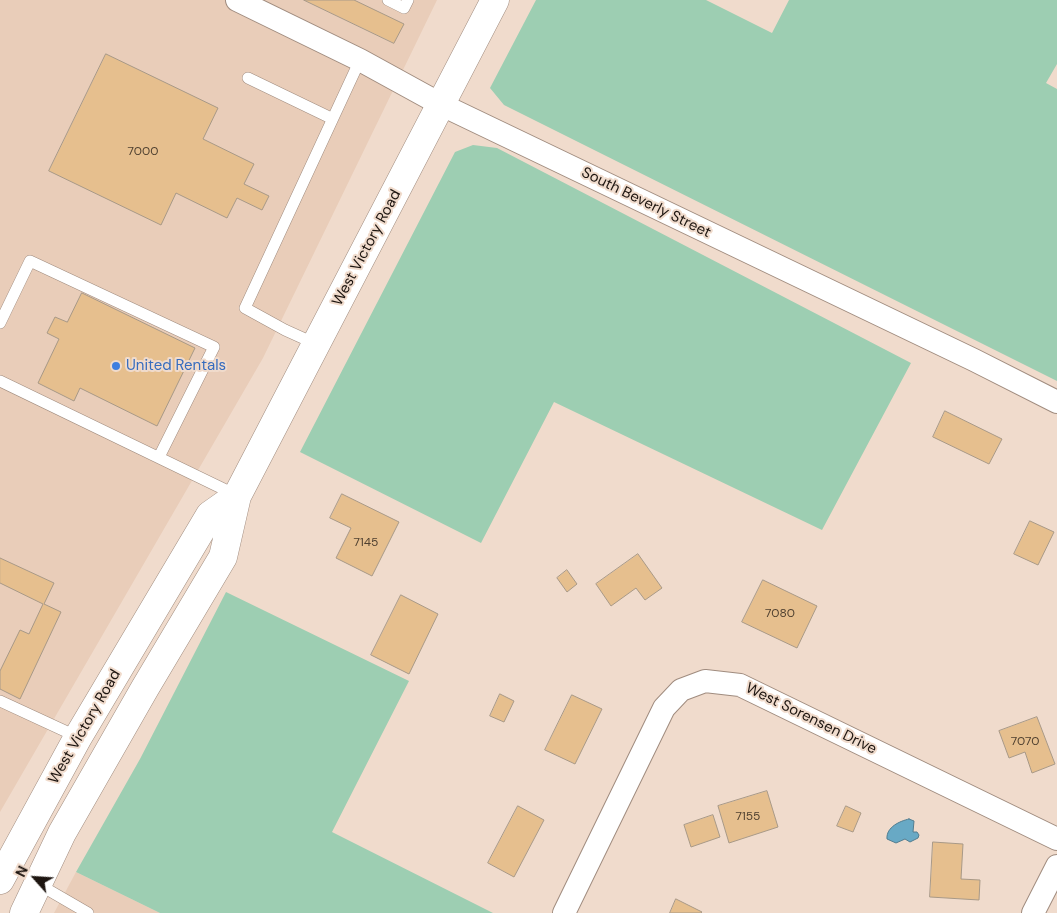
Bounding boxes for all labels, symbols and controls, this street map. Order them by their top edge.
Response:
house number: 7000 [128,145,158,159]
street label: South Beverly Street [578,164,714,242]
street label: West Victory Road [329,187,405,309]
place label: United Rentals [126,357,226,375]
marker: United Rentals [110,360,122,372]
house number: 7145 [354,536,378,550]
house number: 7080 [765,607,795,621]
street label: West Victory Road [45,667,125,787]
street label: West Sorensen Drive [743,679,879,759]
house number: 7070 [1011,735,1039,749]
house number: 7155 [736,810,760,824]
north arrow [10,853,60,903]
text: N [11,863,32,880]

